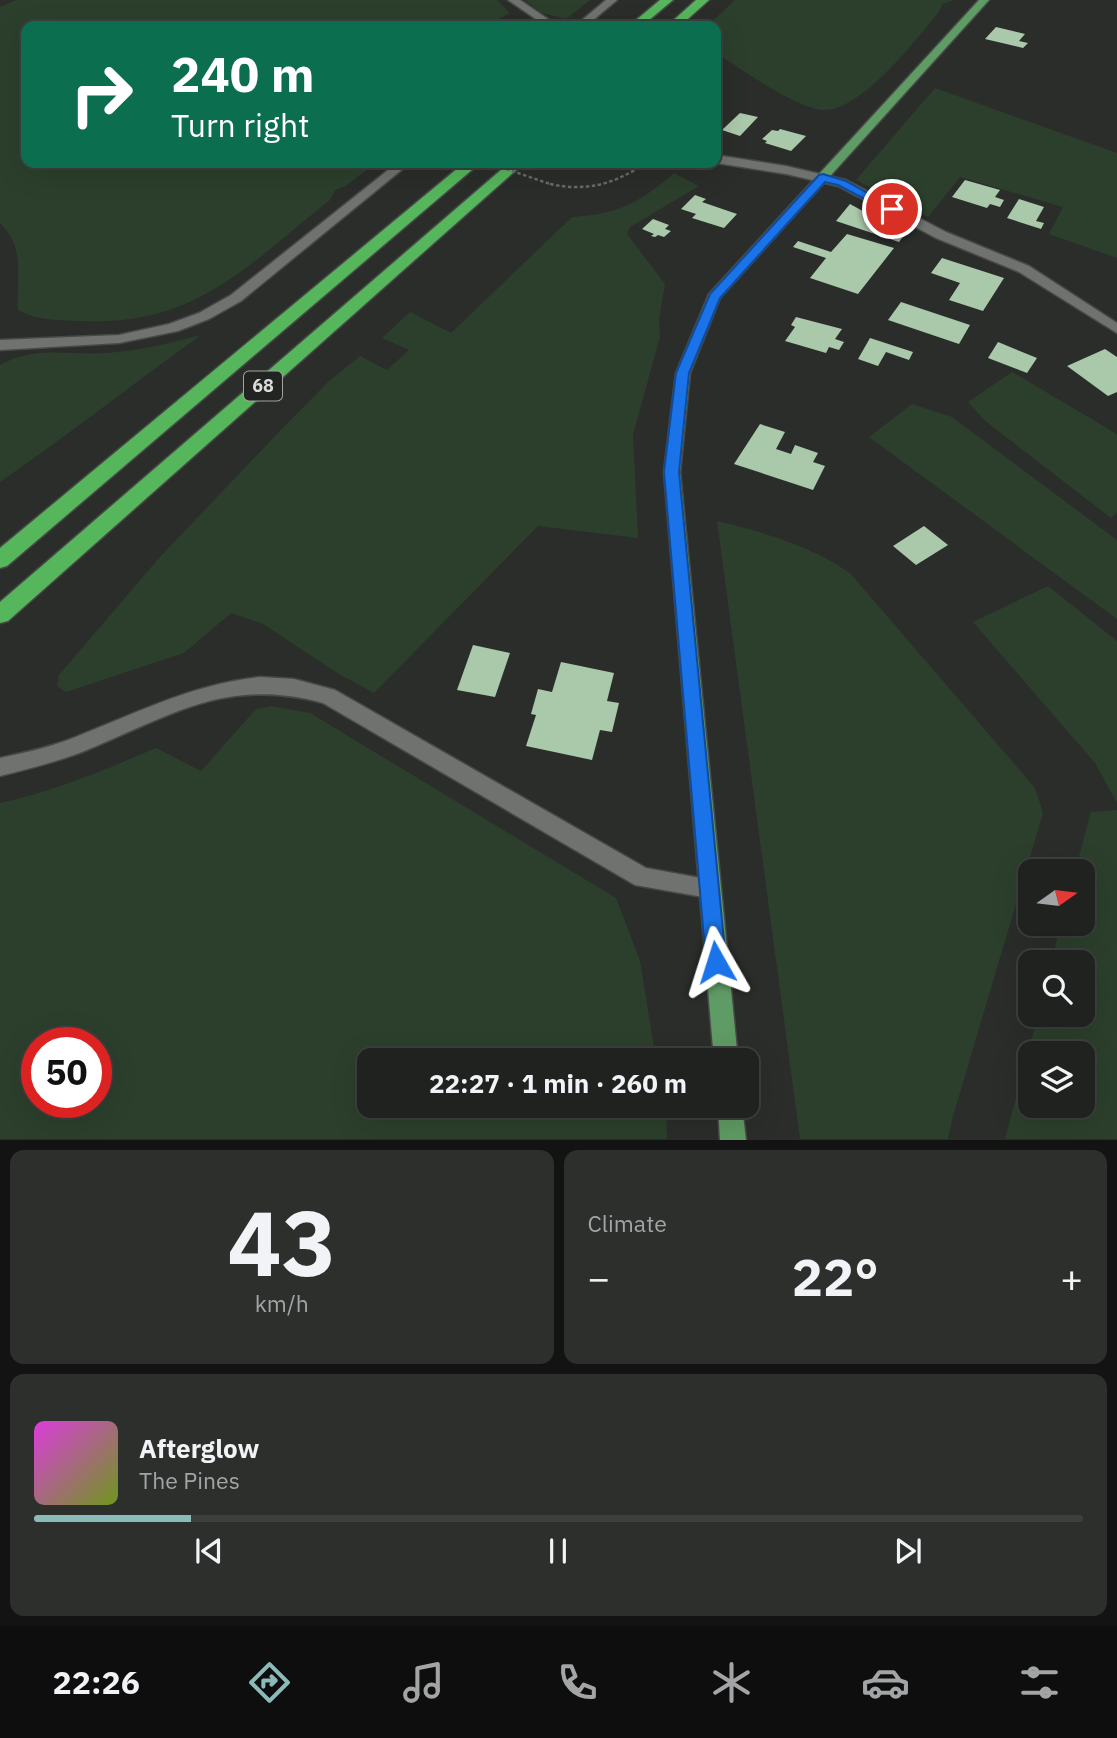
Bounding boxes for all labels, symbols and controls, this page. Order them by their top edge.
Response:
text: 240 m [171,42,315,105]
icon: right [56,49,147,140]
text: Turn right [171,104,309,146]
pin [862,179,922,239]
icon: arrive [873,190,911,228]
road number: 68 [244,372,282,400]
north arrow [1018,859,1096,936]
map controls [1018,859,1095,1118]
position arrow [679,925,753,999]
button: search [1018,950,1095,1027]
speed limit sign: 50 [21,1027,112,1118]
button: layers [1018,1041,1095,1118]
text: 22:27 · 1 min · 260 m [429,1066,687,1100]
text: 43 [227,1183,336,1301]
text: Climate [588,1208,667,1238]
text: 22° [792,1243,879,1310]
text: − [588,1253,610,1302]
text: + [1060,1253,1083,1302]
text: km/h [255,1288,309,1318]
text: Afterglow [139,1431,259,1465]
text: The Pines [139,1465,240,1495]
icon: previous [190,1532,228,1570]
icon: pause [539,1532,577,1570]
icon: next [889,1532,927,1570]
icon: directions [245,1658,294,1707]
icon: music [399,1658,448,1707]
icon: phone [553,1658,602,1707]
icon: climate [707,1658,756,1707]
icon: car [861,1658,910,1707]
icon: filters [1015,1658,1064,1707]
text: 22:26 [53,1661,140,1703]

